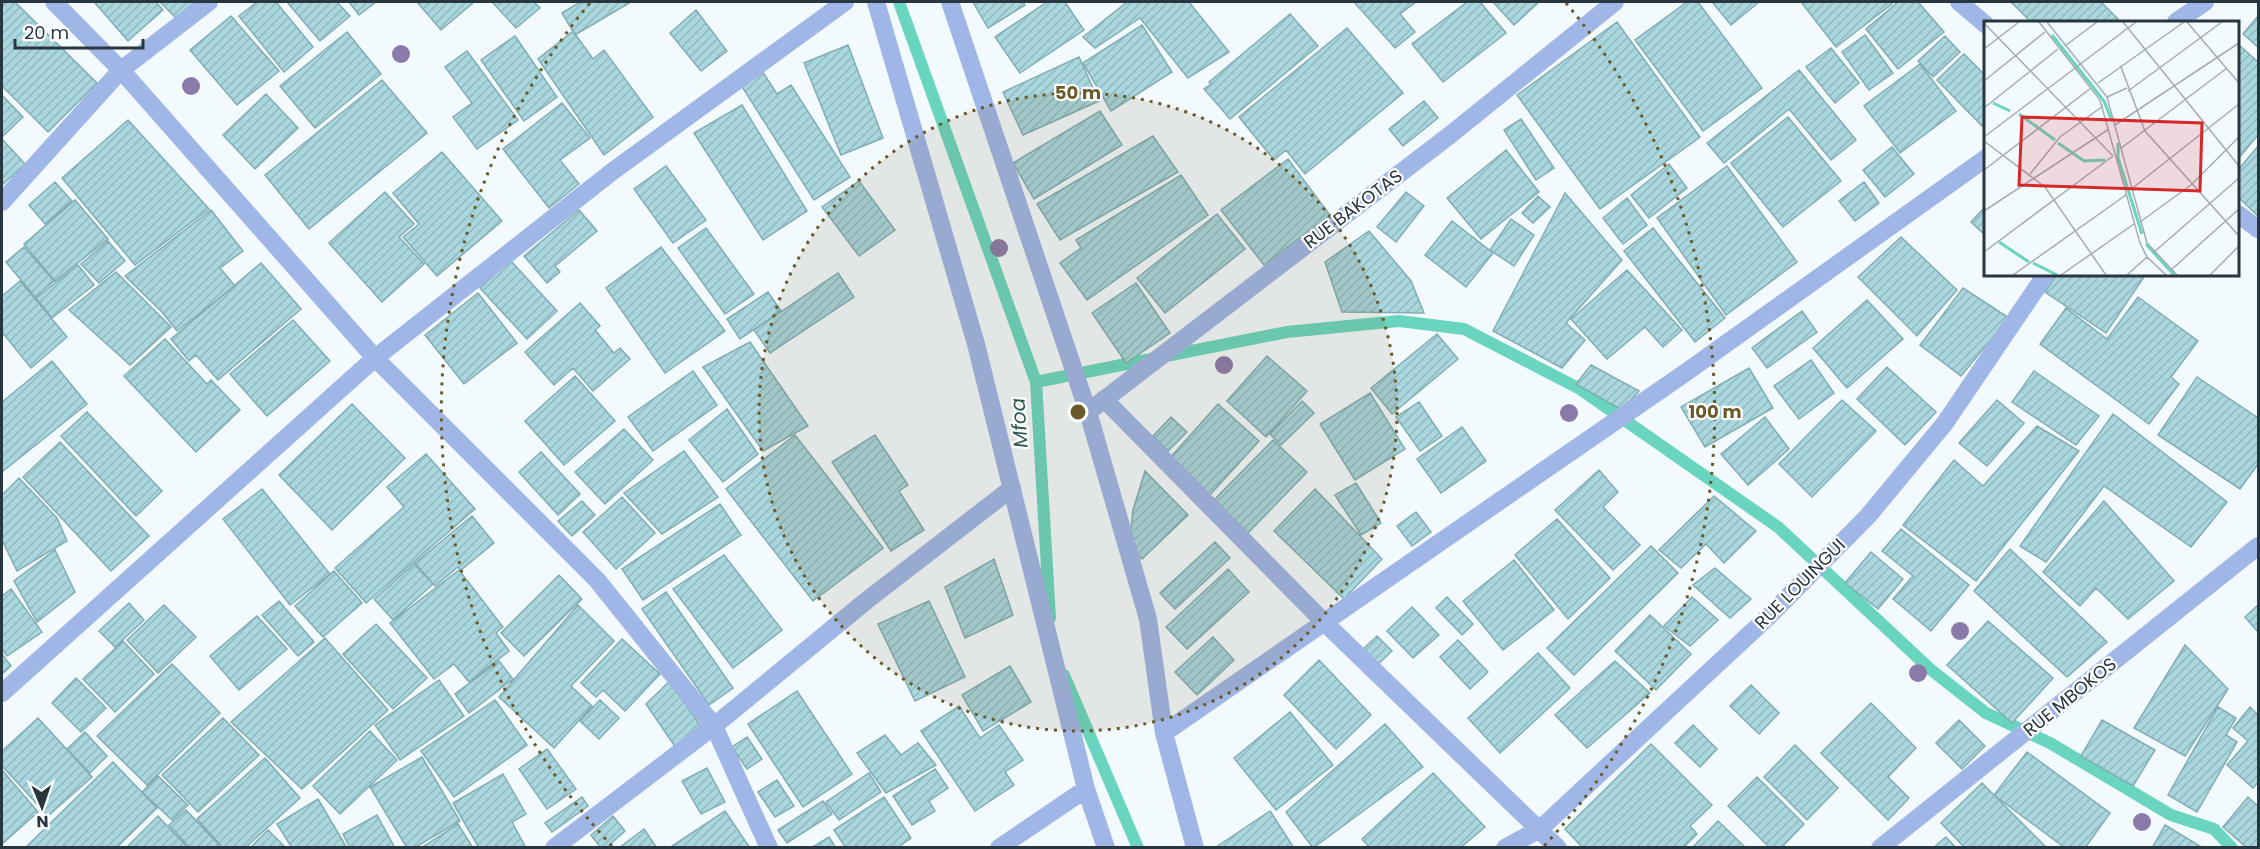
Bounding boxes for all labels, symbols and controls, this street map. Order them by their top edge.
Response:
scale bar [15,12,142,50]
text: 20 m [24,20,69,45]
inset map [1984,21,2239,276]
text: 50 m [1055,80,1101,105]
street label: RUE BAKOTAS [1298,163,1407,254]
water label: Mfoa [1003,397,1035,449]
text: 100 m [1688,399,1742,424]
centre of rings [1068,402,1088,422]
street label: RUE LOUINGUI [1749,533,1851,635]
street label: RUE MBOKOS [2018,651,2122,742]
north arrow [12,777,72,837]
text: N [36,810,49,833]

